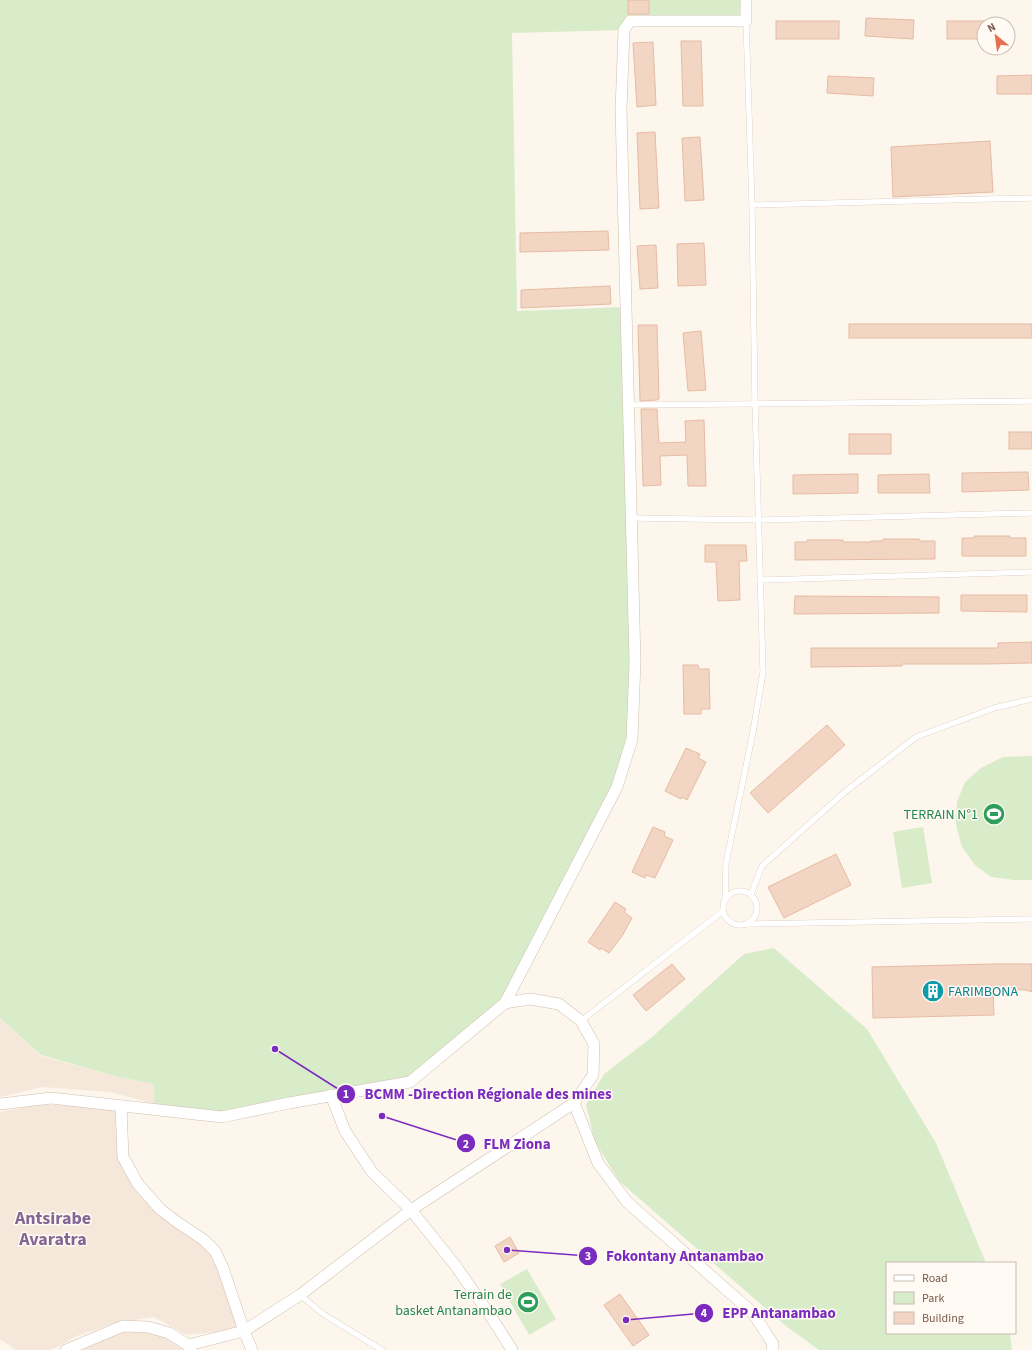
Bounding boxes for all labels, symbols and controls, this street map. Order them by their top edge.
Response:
north arrow [976,16,1016,56]
text: N [985,19,998,36]
sports icon: TERRAIN N°1 [981,801,1007,827]
place label: TERRAIN N°1 [903,805,978,825]
building icon: FARIMBONA [920,978,946,1004]
place label: FARIMBONA [948,982,1018,1002]
callout: BCMM -Direction Régionale des mines [336,1080,619,1107]
text: BCMM -Direction Régionale des mines [364,1084,612,1105]
text: 1 [343,1086,349,1103]
callout: FLM Ziona [456,1130,559,1157]
text: FLM Ziona [483,1134,551,1155]
text: 2 [463,1136,469,1153]
district label: Antsirabe Avaratra [14,1206,91,1252]
callout: Fokontany Antanambao [578,1242,772,1269]
text: Fokontany Antanambao [606,1246,764,1267]
text: 3 [585,1248,591,1265]
legend [886,1262,1016,1334]
text: Road [922,1270,948,1287]
place label: Terrain de basket Antanambao [395,1285,512,1321]
sports icon: Terrain de basket Antanambao [515,1289,541,1315]
text: Park [922,1290,944,1307]
callout: EPP Antanambao [694,1300,844,1327]
text: EPP Antanambao [722,1303,836,1324]
text: 4 [701,1305,708,1322]
text: Building [922,1310,964,1327]

